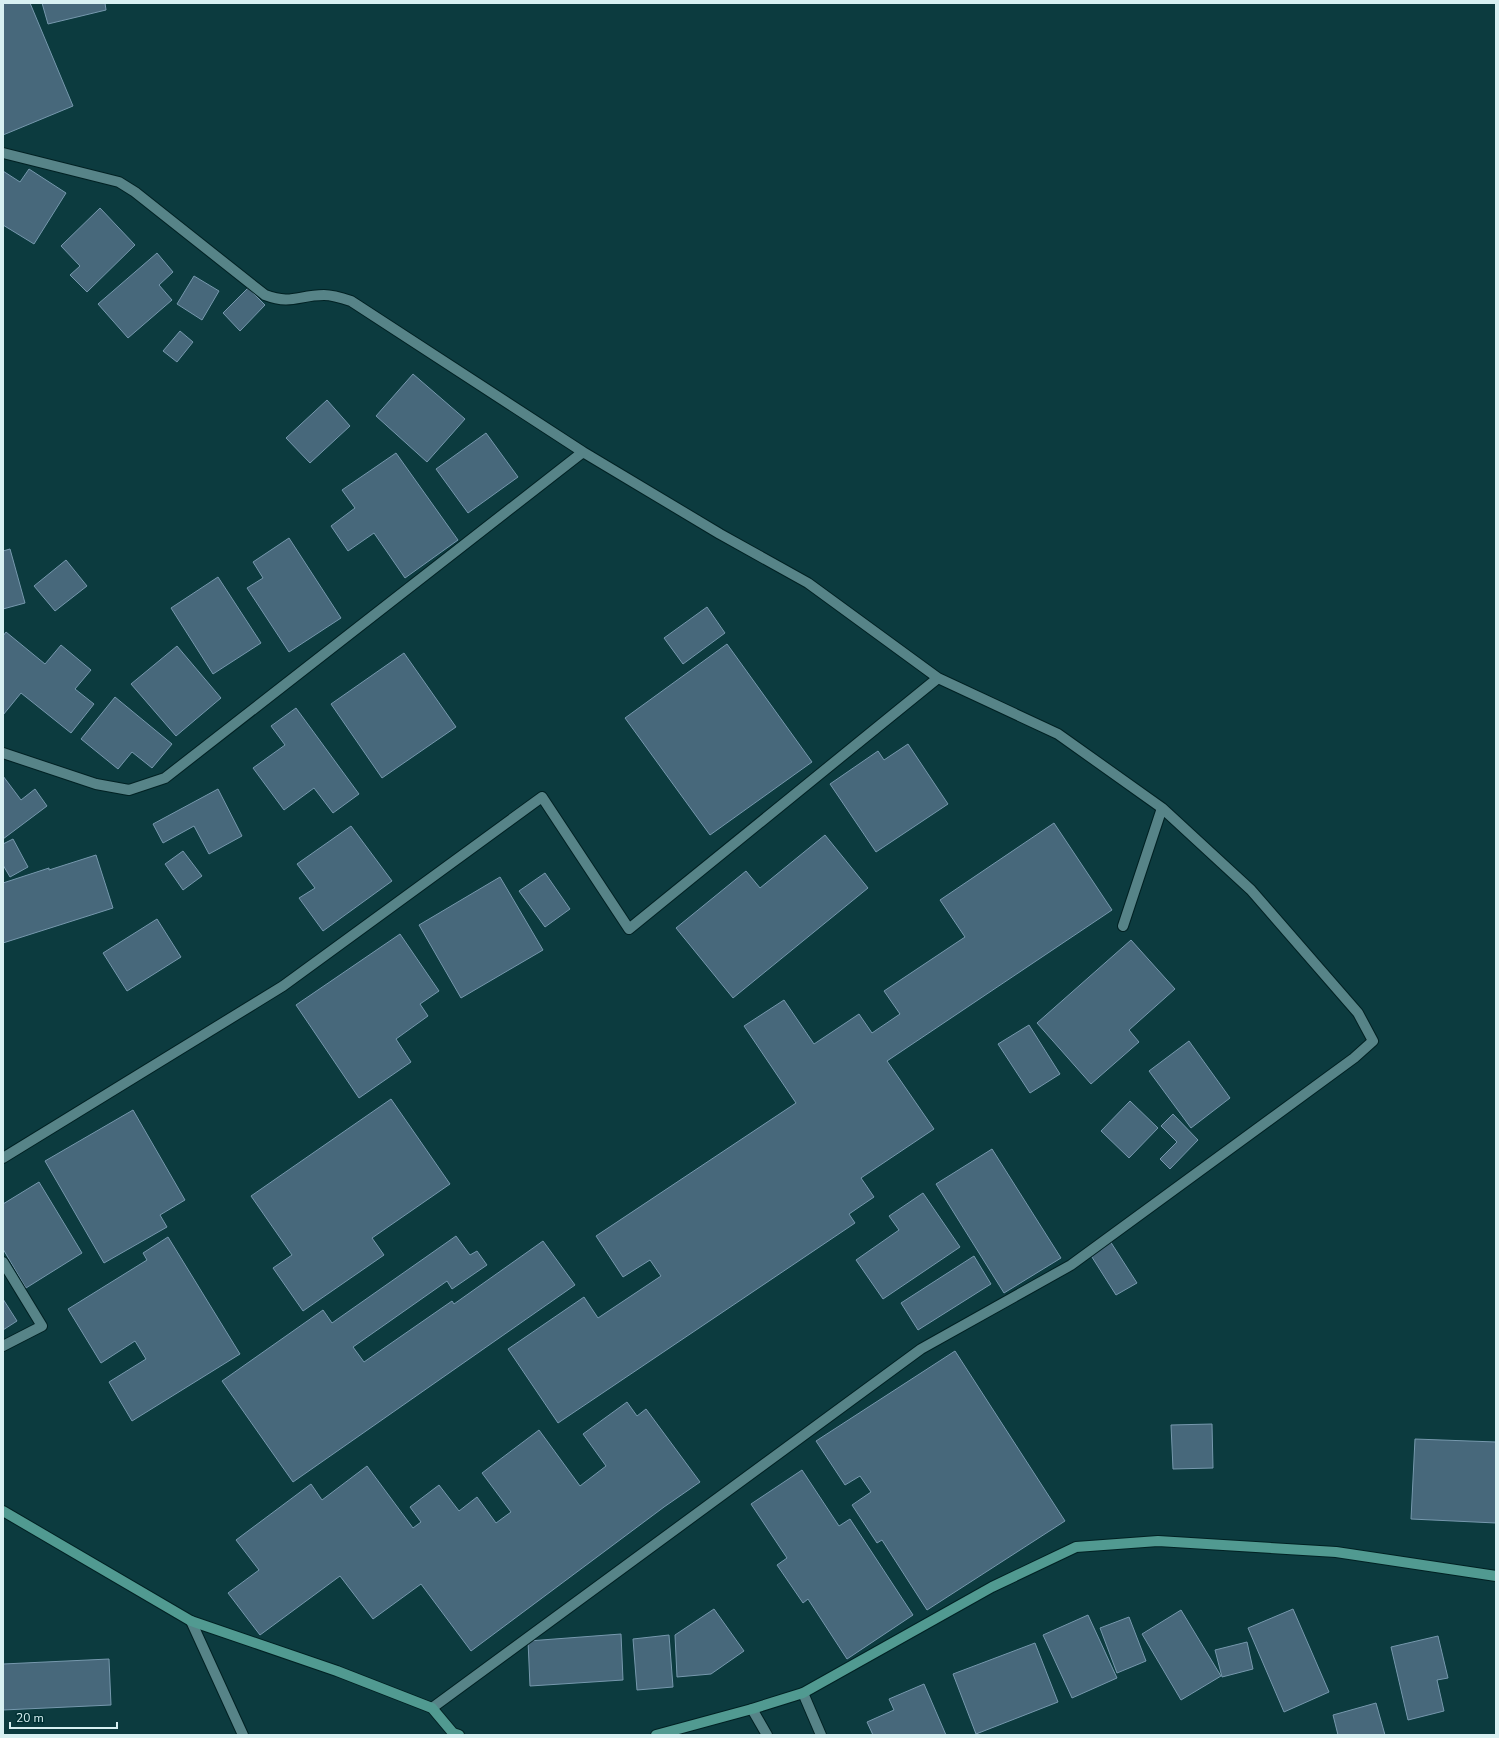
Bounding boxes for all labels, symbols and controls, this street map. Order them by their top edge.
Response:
scale bar [10,1704,117,1730]
text: 20 m [16,1710,44,1726]

